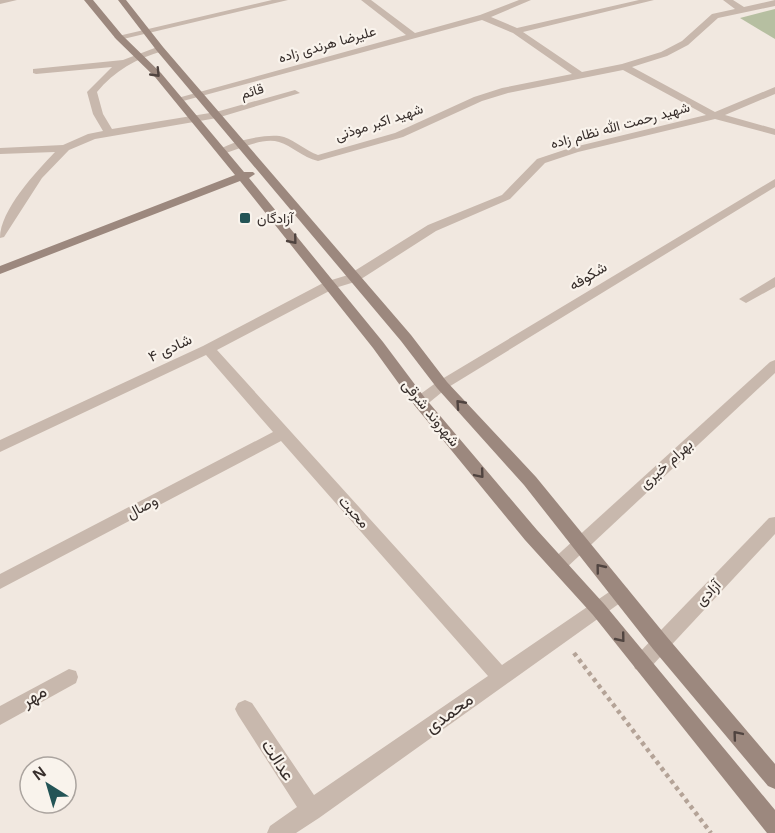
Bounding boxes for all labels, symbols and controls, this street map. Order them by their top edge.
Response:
street label: علیرضا هرندی زاده [276,22,378,67]
one-way arrow [149,67,160,77]
street label: قائم [239,80,266,103]
street label: شهید رحمت الله نظام زاده [549,99,692,152]
street label: شهید اکبر موذنی [333,100,425,145]
place label: آزادگان [257,210,295,227]
marker: آزادگان [238,211,252,225]
one-way arrow [286,233,297,244]
street label: شکوفه [566,258,610,294]
street label: شادی ۴ [145,330,195,367]
street label: شهروند شرقی [398,376,464,451]
one-way arrow [456,400,467,410]
street label: بهرام خیری [636,435,697,493]
one-way arrow [473,468,484,479]
street label: وصال [123,491,161,523]
street label: محبت [335,492,373,532]
one-way arrow [596,564,607,575]
street label: آزادی [692,575,726,610]
one-way arrow [614,631,625,642]
street label: مهر [17,681,51,712]
street label: محمدی [421,689,477,738]
one-way arrow [733,731,744,742]
street label: عدالت [257,736,299,784]
north arrow [18,755,78,815]
text: N [30,763,49,784]

